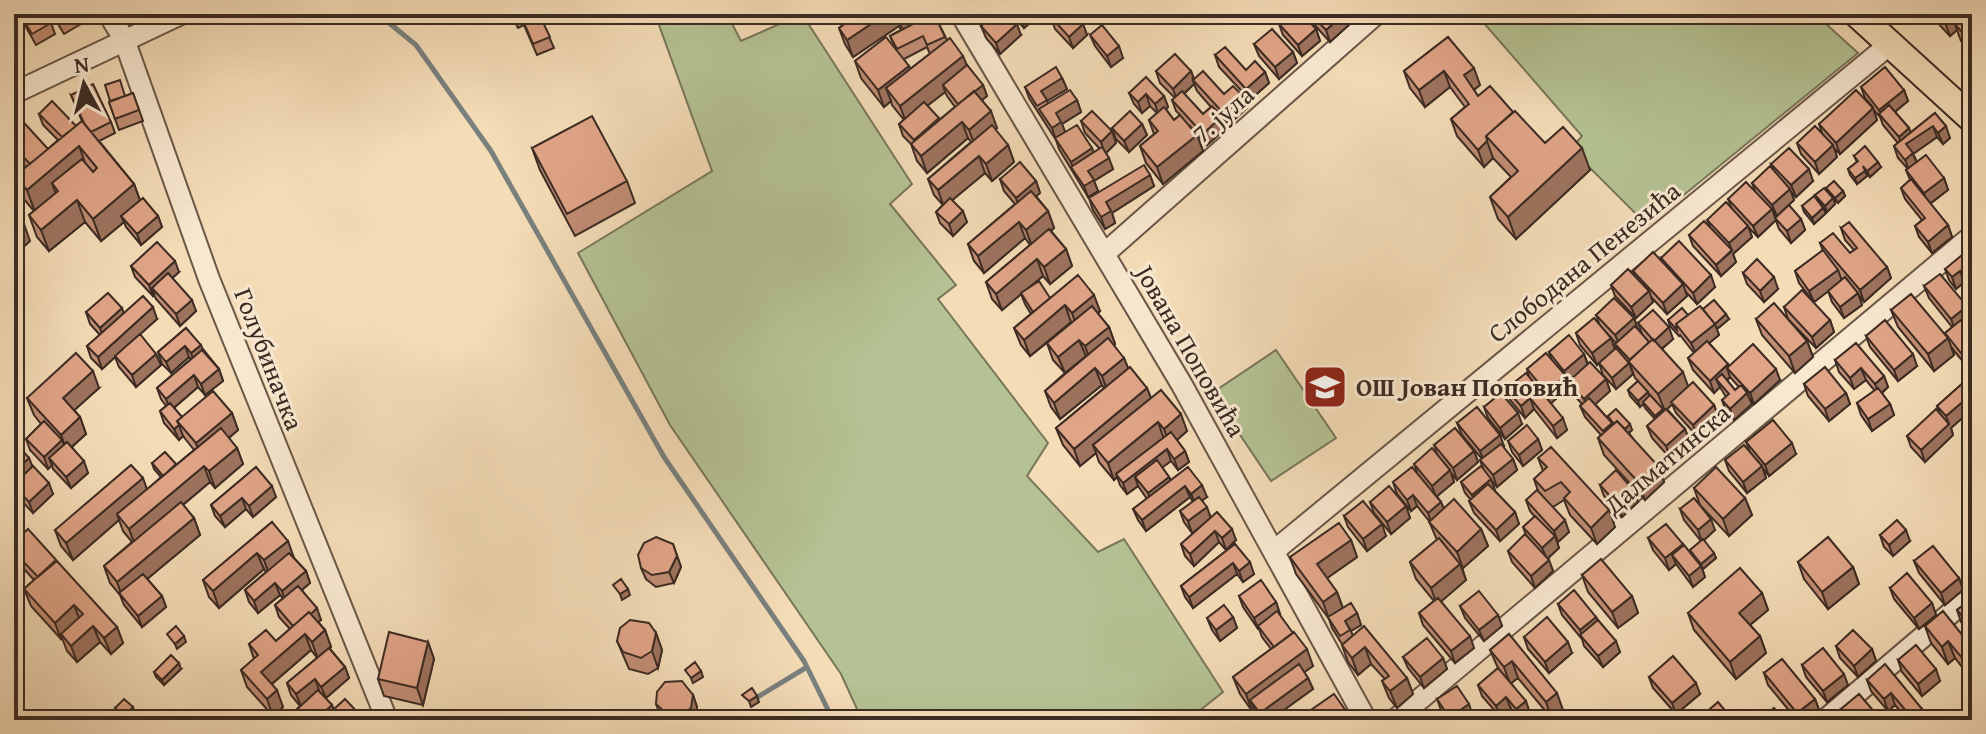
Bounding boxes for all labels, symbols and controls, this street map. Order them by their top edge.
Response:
north arrow [44,44,124,124]
text: N [72,47,91,81]
street label: 7. јула [1183,75,1263,152]
street label: Слободана Пенезића [1479,171,1689,352]
street label: Јована Поповића [1125,255,1257,445]
street label: Голубиначка [224,282,315,436]
school or university icon: ОШ Јован Поповић [1301,363,1349,411]
place label: ОШ Јован Поповић [1356,367,1579,406]
street label: Далматинска [1594,394,1739,524]

